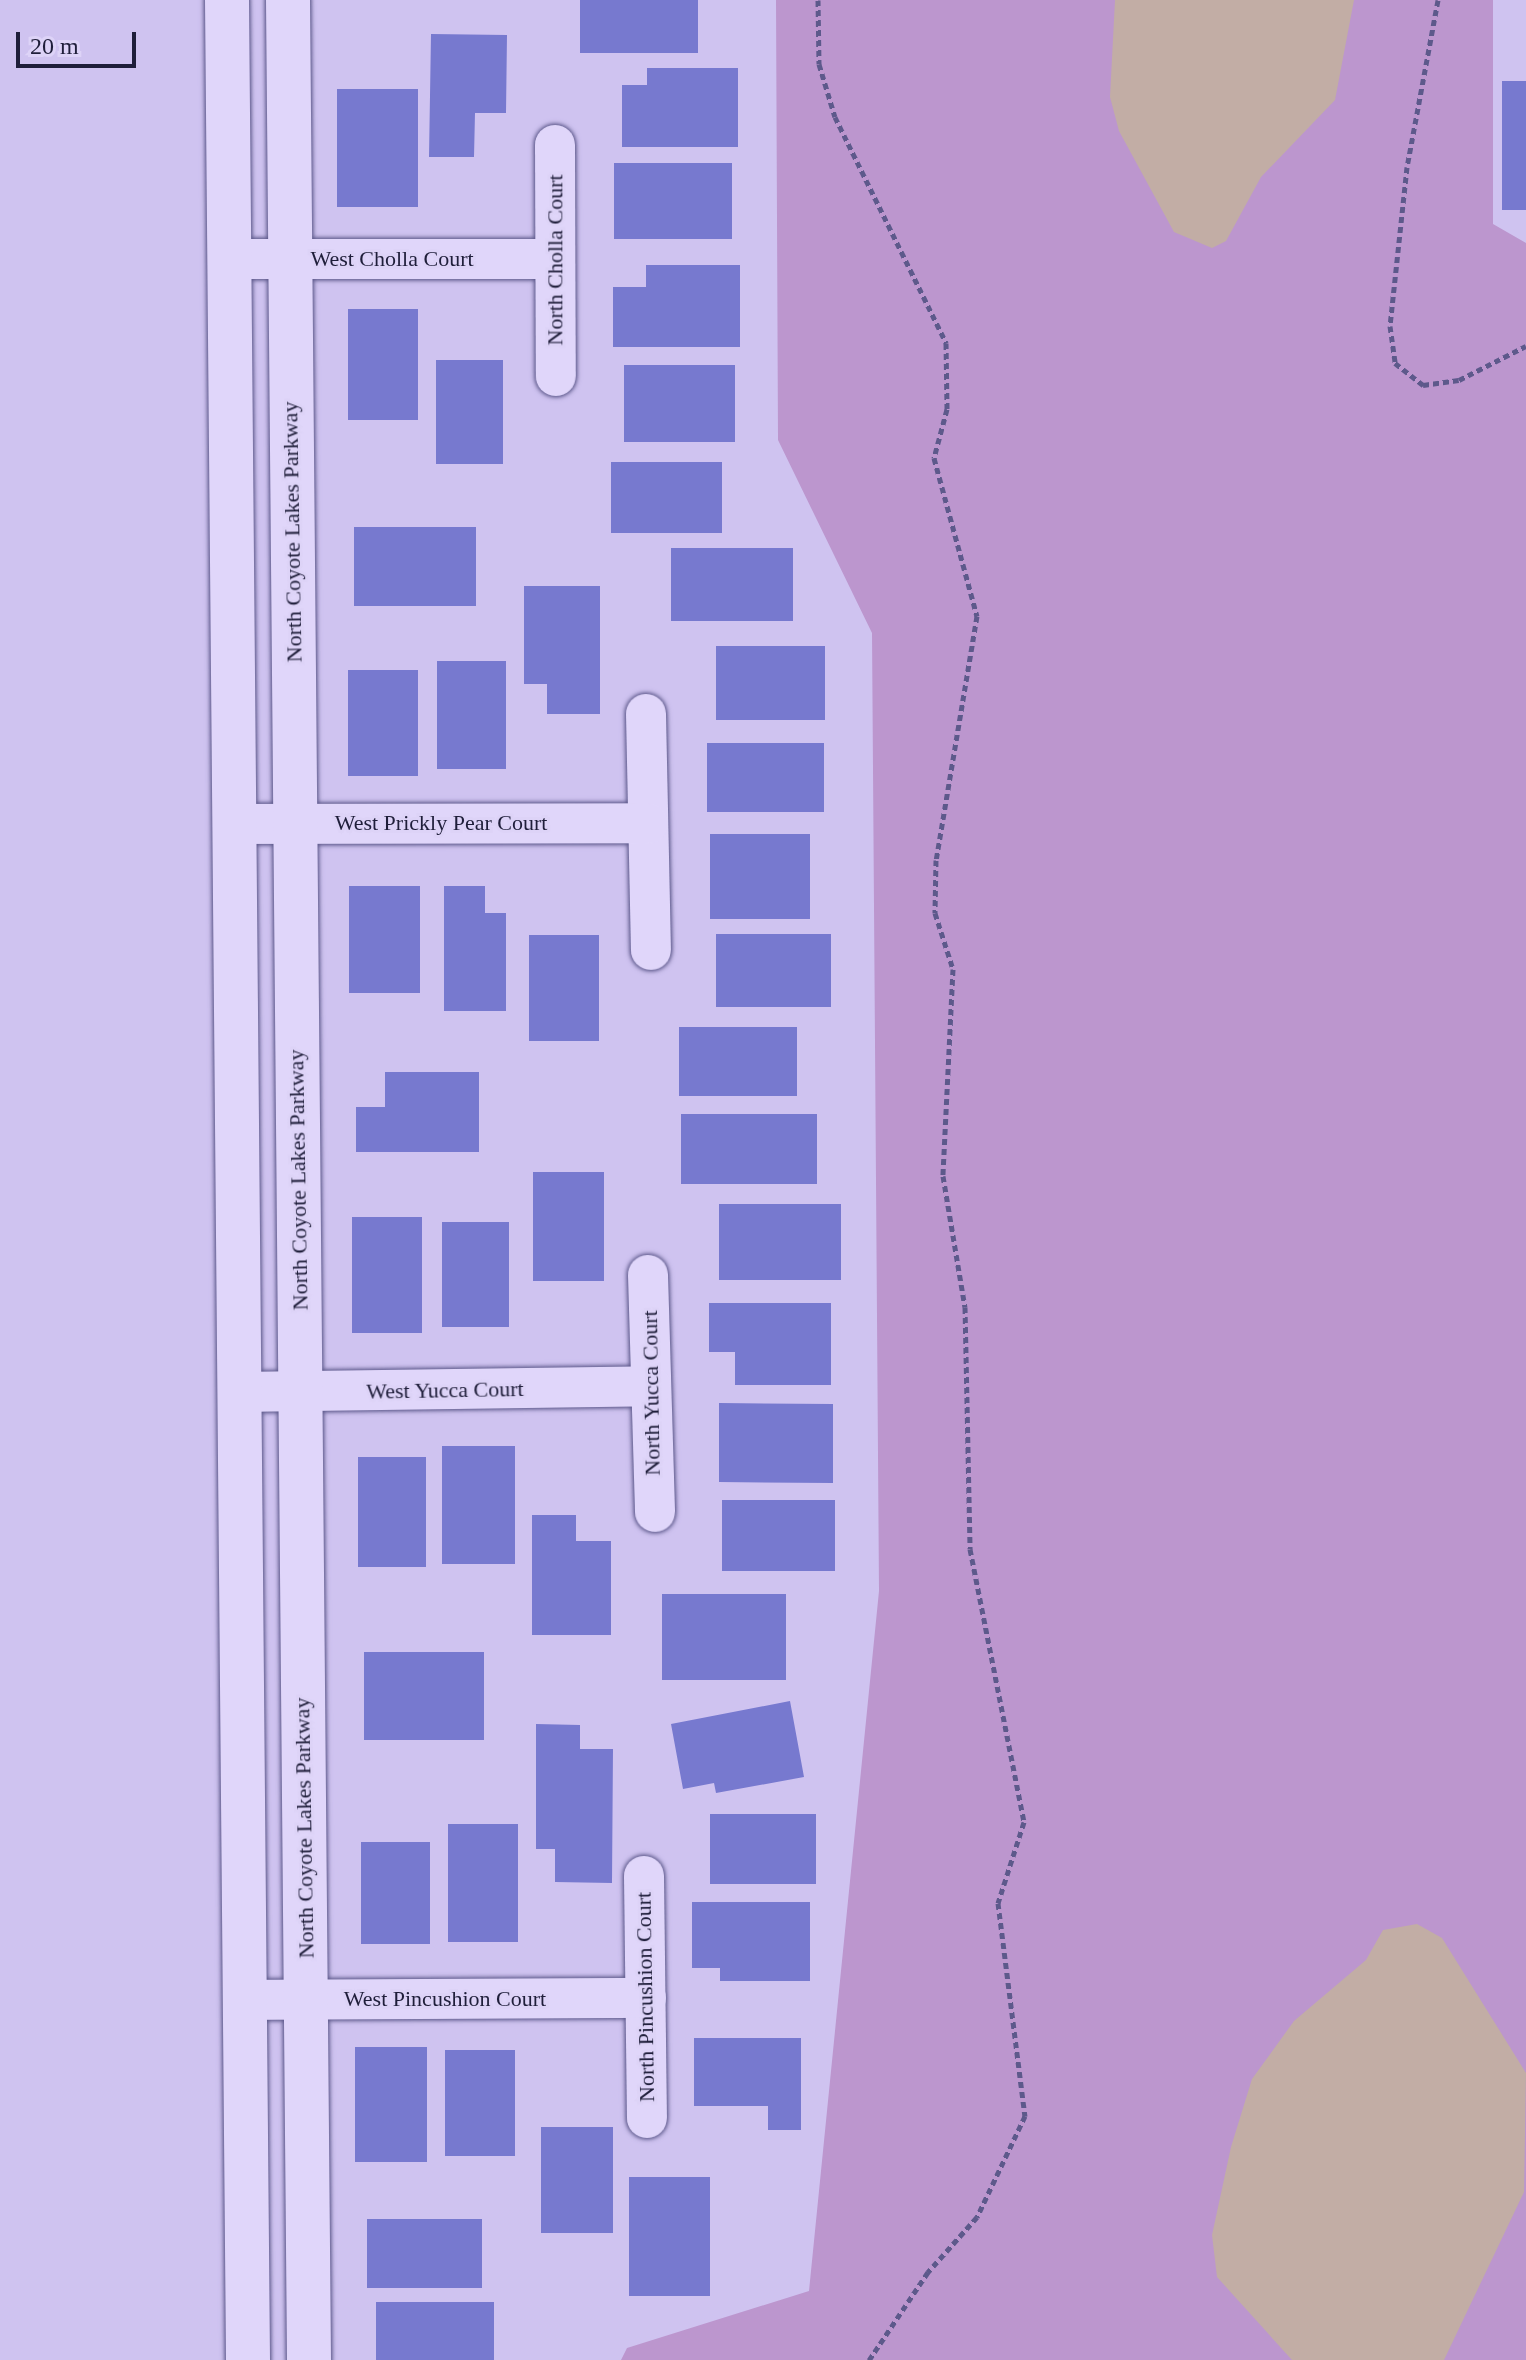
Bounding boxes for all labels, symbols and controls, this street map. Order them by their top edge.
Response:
scale bar [20,16,140,66]
text: 20 m [30,33,79,59]
street label: North Cholla Court [542,174,568,346]
street label: West Cholla Court [310,246,474,272]
street label: North Coyote Lakes Parkway [277,401,307,663]
street label: West Prickly Pear Court [335,810,547,836]
street label: North Coyote Lakes Parkway [283,1049,313,1311]
street label: North Yucca Court [636,1310,666,1476]
street label: West Yucca Court [366,1375,524,1405]
street label: North Coyote Lakes Parkway [289,1697,319,1959]
street label: North Pincushion Court [630,1892,660,2102]
street label: West Pincushion Court [344,1986,546,2012]

